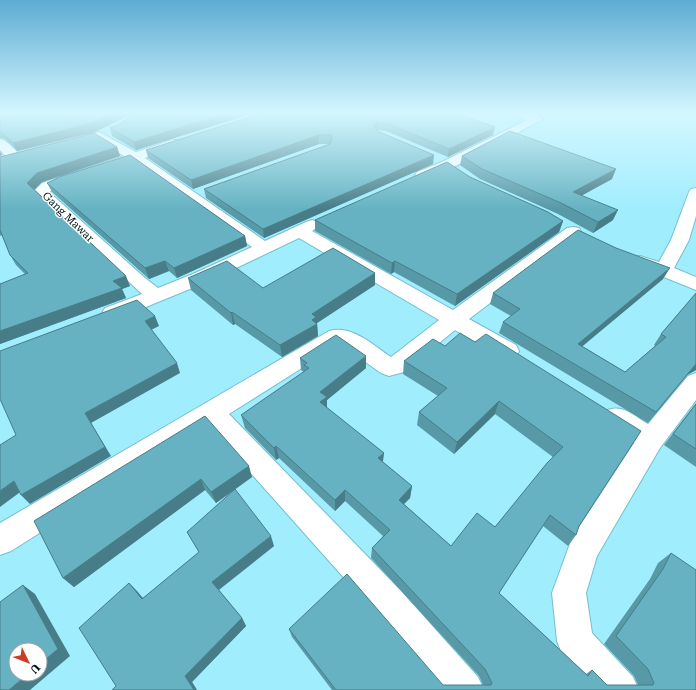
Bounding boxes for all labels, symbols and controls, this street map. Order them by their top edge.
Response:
street label: Gang Mawar [40,189,97,245]
north arrow [8,642,48,682]
text: U [27,661,43,676]

